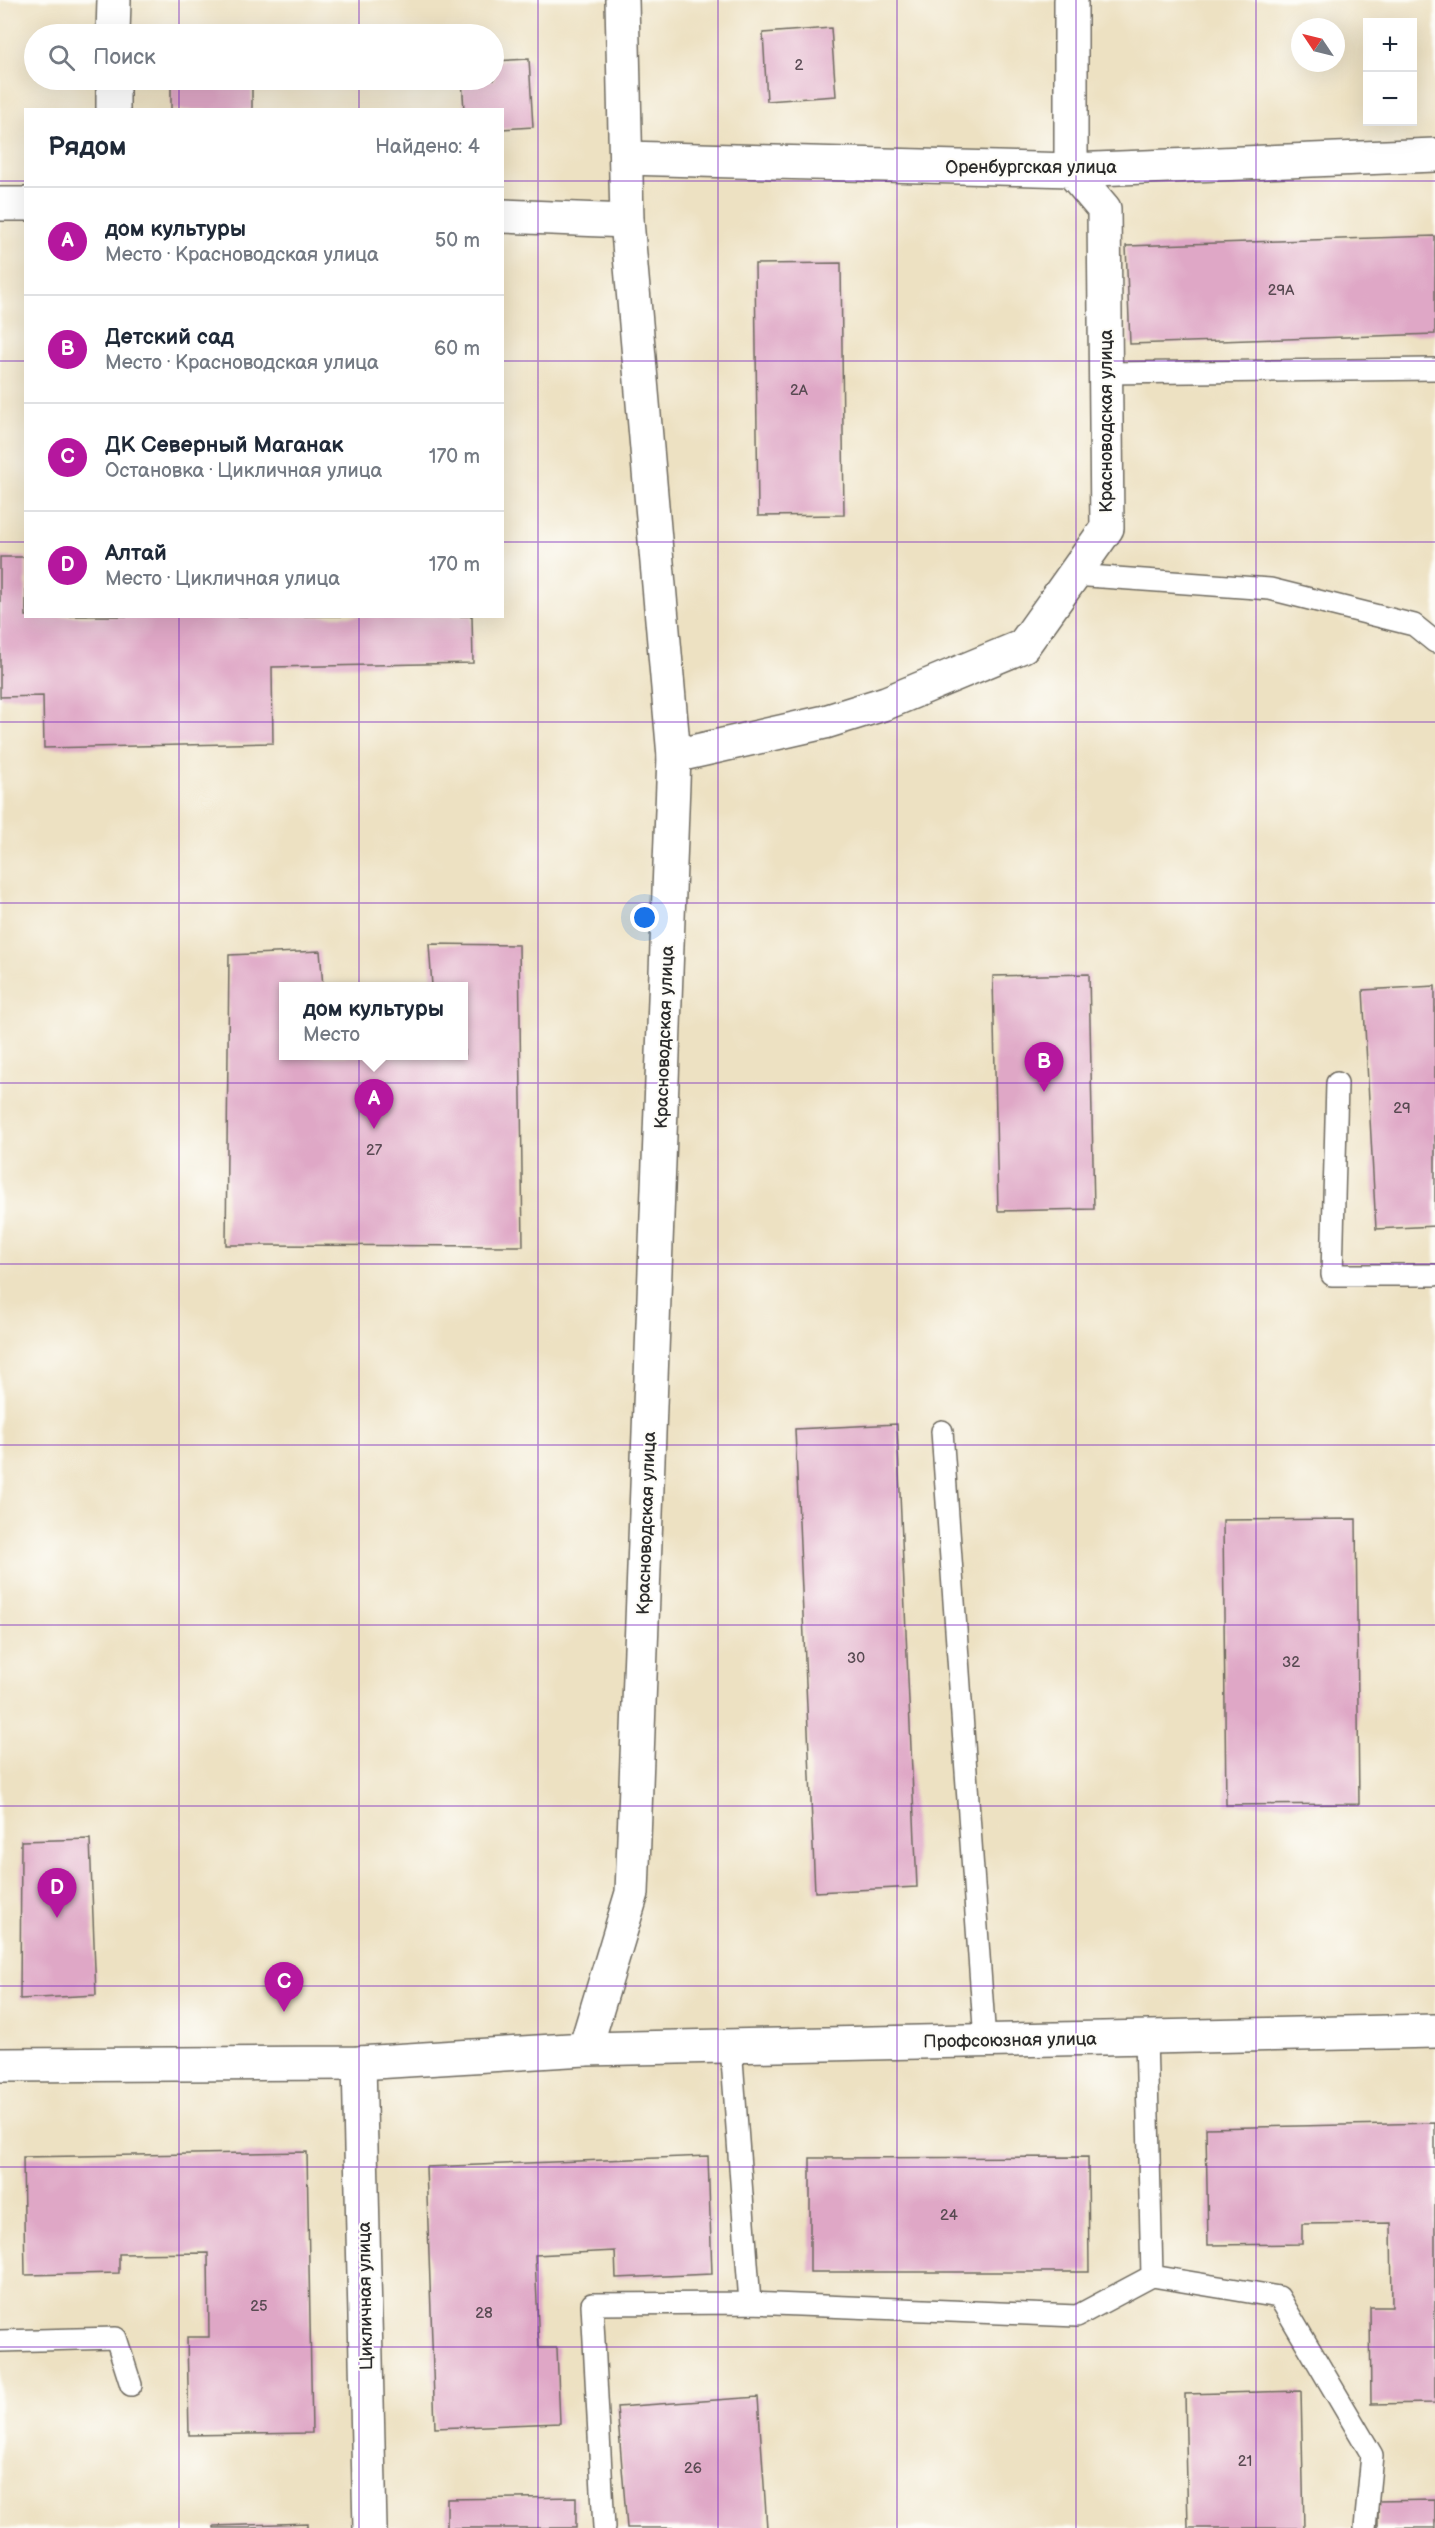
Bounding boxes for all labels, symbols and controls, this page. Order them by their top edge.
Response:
north arrow [1291,18,1345,72]
map controls [1363,18,1417,126]
button: + [1363,18,1417,72]
search box [24,24,504,90]
icon: search [45,41,78,74]
text: Поиск [93,44,156,71]
house number: 2 [795,56,804,75]
button: − [1363,72,1417,126]
text: Рядом [48,132,126,163]
text: Найдено: 4 [375,135,480,159]
street label: Оренбургская улица [945,157,1117,178]
text: дом культуры [105,216,246,243]
text: A [61,229,74,253]
text: 50 m [435,229,480,253]
text: Место · Красноводская улица [105,243,379,267]
house number: 29А [1268,281,1295,300]
text: Детский сад [105,324,234,351]
street label: Красноводская улица [1096,329,1117,513]
text: B [60,337,75,361]
text: 60 m [434,337,480,361]
text: Место · Красноводская улица [105,351,379,375]
house number: 2А [790,381,809,400]
text: ДК Северный Маганак [105,432,343,459]
text: C [60,445,75,469]
text: 170 m [429,445,480,469]
text: Остановка · Цикличная улица [105,459,382,483]
text: Алтай [105,540,167,567]
text: D [61,553,74,577]
text: 170 m [429,553,480,577]
text: Место · Цикличная улица [105,567,340,591]
your location [630,903,659,932]
street label: Красноводская улица [651,945,678,1129]
popup [279,982,468,1060]
text: дом культуры [303,996,444,1023]
text: Место [303,1023,360,1047]
pin: B [1024,1042,1064,1092]
pin: A [354,1080,394,1129]
house number: 29 [1393,1099,1411,1118]
house number: 27 [366,1141,383,1160]
street label: Красноводская улица [633,1431,660,1615]
house number: 30 [847,1649,865,1668]
house number: 32 [1282,1653,1300,1672]
pin: D [38,1868,76,1918]
pin: C [264,1962,304,2012]
street label: Профсоюзная улица [923,2028,1097,2053]
house number: 24 [940,2206,958,2225]
street label: Цикличная улица [354,2221,377,2370]
house number: 25 [250,2297,268,2316]
house number: 28 [475,2304,493,2323]
house number: 21 [1238,2452,1252,2471]
house number: 26 [684,2459,702,2478]

